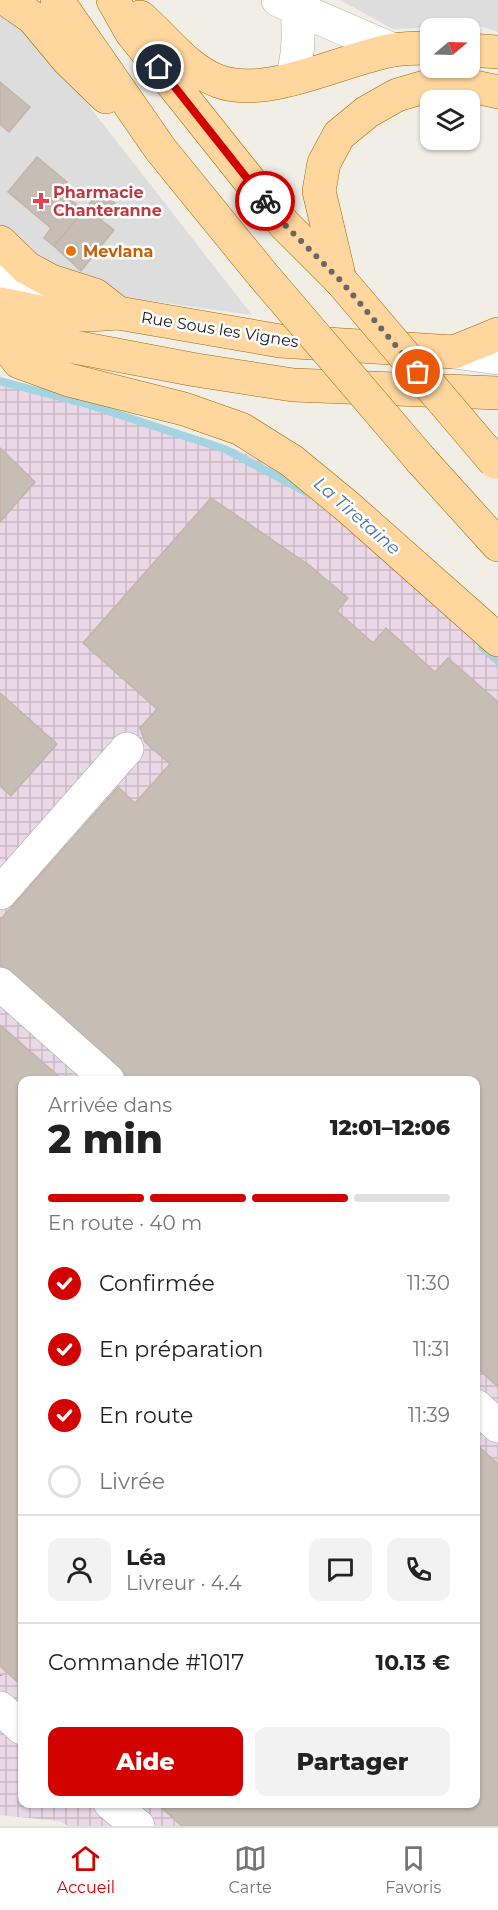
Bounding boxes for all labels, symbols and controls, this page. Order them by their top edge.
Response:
north arrow [420,18,480,78]
map controls [420,18,480,150]
pin [133,41,184,92]
icon: home [142,50,175,83]
button: layers [420,90,480,150]
courier [235,171,295,231]
place label: Pharmacie Chanteranne [53,183,162,220]
icon: bike [249,185,282,218]
marker: Pharmacie Chanteranne [34,194,48,208]
place label: Mevlana [83,242,153,261]
marker: Mevlana [64,244,78,258]
street label: Rue Sous les Vignes [140,308,300,351]
pin [392,346,443,397]
icon: bag [401,355,434,388]
water label: La Tiretaine [309,472,405,560]
text: Arrivée dans [48,1093,172,1117]
text: 12:01–12:06 [330,1114,450,1141]
text: 2 min [48,1115,163,1163]
text: En route · 40 m [48,1211,202,1235]
icon: check [48,1267,81,1300]
text: Confirmée [99,1270,215,1297]
text: 11:30 [407,1271,450,1295]
icon: check [48,1333,81,1366]
text: En préparation [99,1336,263,1363]
text: 11:31 [413,1337,450,1361]
icon: check [48,1399,81,1432]
text: En route [99,1402,193,1429]
text: 11:39 [408,1403,450,1427]
text: Livrée [99,1468,165,1495]
button: person [48,1538,111,1601]
button: chat [309,1538,372,1601]
button: phone [387,1538,450,1601]
text: Léa [126,1544,166,1571]
text: Livreur · 4.4 [126,1571,242,1595]
text: Commande #1017 [48,1649,244,1676]
text: 10.13 € [376,1649,450,1676]
button: Aide [48,1727,243,1796]
button: Partager [255,1727,450,1796]
tab: Accueil [57,1842,115,1897]
tab: Carte [229,1842,272,1897]
tab: Favoris [385,1842,441,1897]

